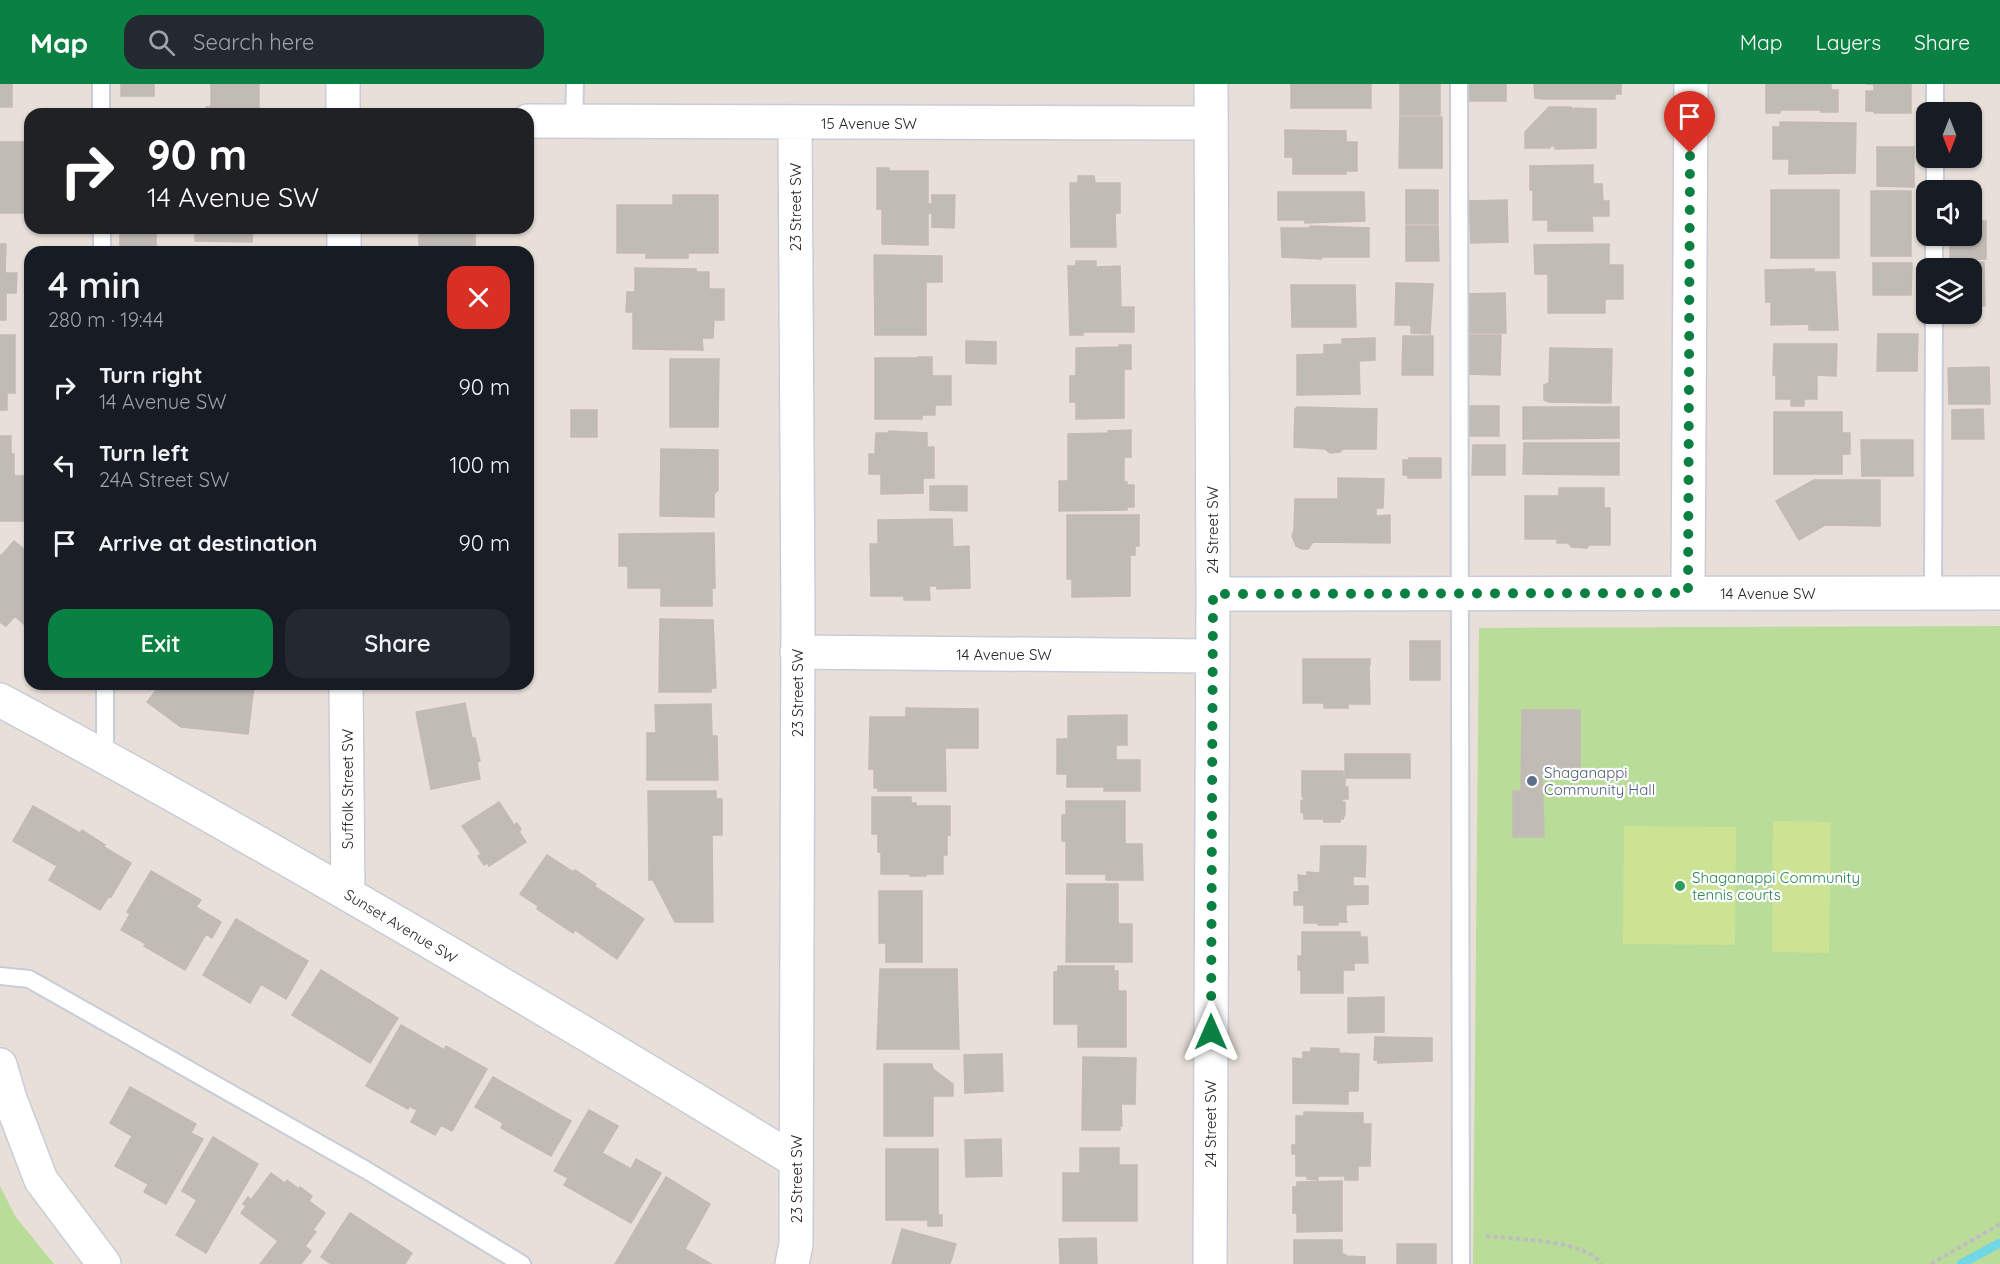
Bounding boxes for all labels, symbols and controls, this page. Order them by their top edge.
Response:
search box [124,15,544,69]
text: Map [30,25,88,60]
icon: search [145,26,178,59]
text: Search here [193,28,315,56]
text: Map [1740,29,1783,55]
text: Layers [1816,29,1881,55]
text: Share [1914,29,1970,55]
pin [1664,91,1715,153]
icon: arrive [1673,100,1706,133]
north arrow [1916,102,1982,168]
map controls [1916,102,1982,324]
street label: 15 Avenue SW [821,114,918,133]
text: 90 m [147,128,247,181]
icon: right [48,132,126,210]
street label: 23 Street SW [786,162,805,251]
text: 14 Avenue SW [147,180,319,214]
button: sound [1916,180,1982,246]
button: layers [1916,258,1982,324]
text: 4 min [48,262,141,307]
button: close [447,266,510,329]
text: 280 m · 19:44 [48,307,164,332]
text: Turn right [99,361,203,389]
icon: right [48,371,81,404]
text: 90 m [459,373,510,401]
text: 14 Avenue SW [99,389,227,414]
text: Turn left [99,439,189,467]
icon: left [48,449,81,482]
text: 100 m [450,451,510,479]
text: 24A Street SW [99,467,229,492]
street label: 24 Street SW [1203,485,1222,574]
icon: arrive [48,527,81,560]
text: Arrive at destination [99,529,317,557]
text: 90 m [459,529,510,557]
street label: 14 Avenue SW [1720,584,1816,603]
button: Exit [48,609,273,678]
button: Share [285,609,510,678]
street label: 14 Avenue SW [956,645,1052,664]
street label: 23 Street SW [788,648,807,737]
street label: Suffolk Street SW [338,728,357,849]
place label: Shaganappi Community Hall [1544,763,1655,799]
marker: Shaganappi Community Hall [1525,774,1539,788]
place label: Shaganappi Community tennis courts [1692,868,1860,904]
marker: Shaganappi Community tennis courts [1673,879,1687,893]
street label: Sunset Avenue SW [341,885,461,968]
position arrow [1179,1000,1243,1064]
street label: 24 Street SW [1201,1079,1220,1168]
street label: 23 Street SW [787,1134,806,1223]

